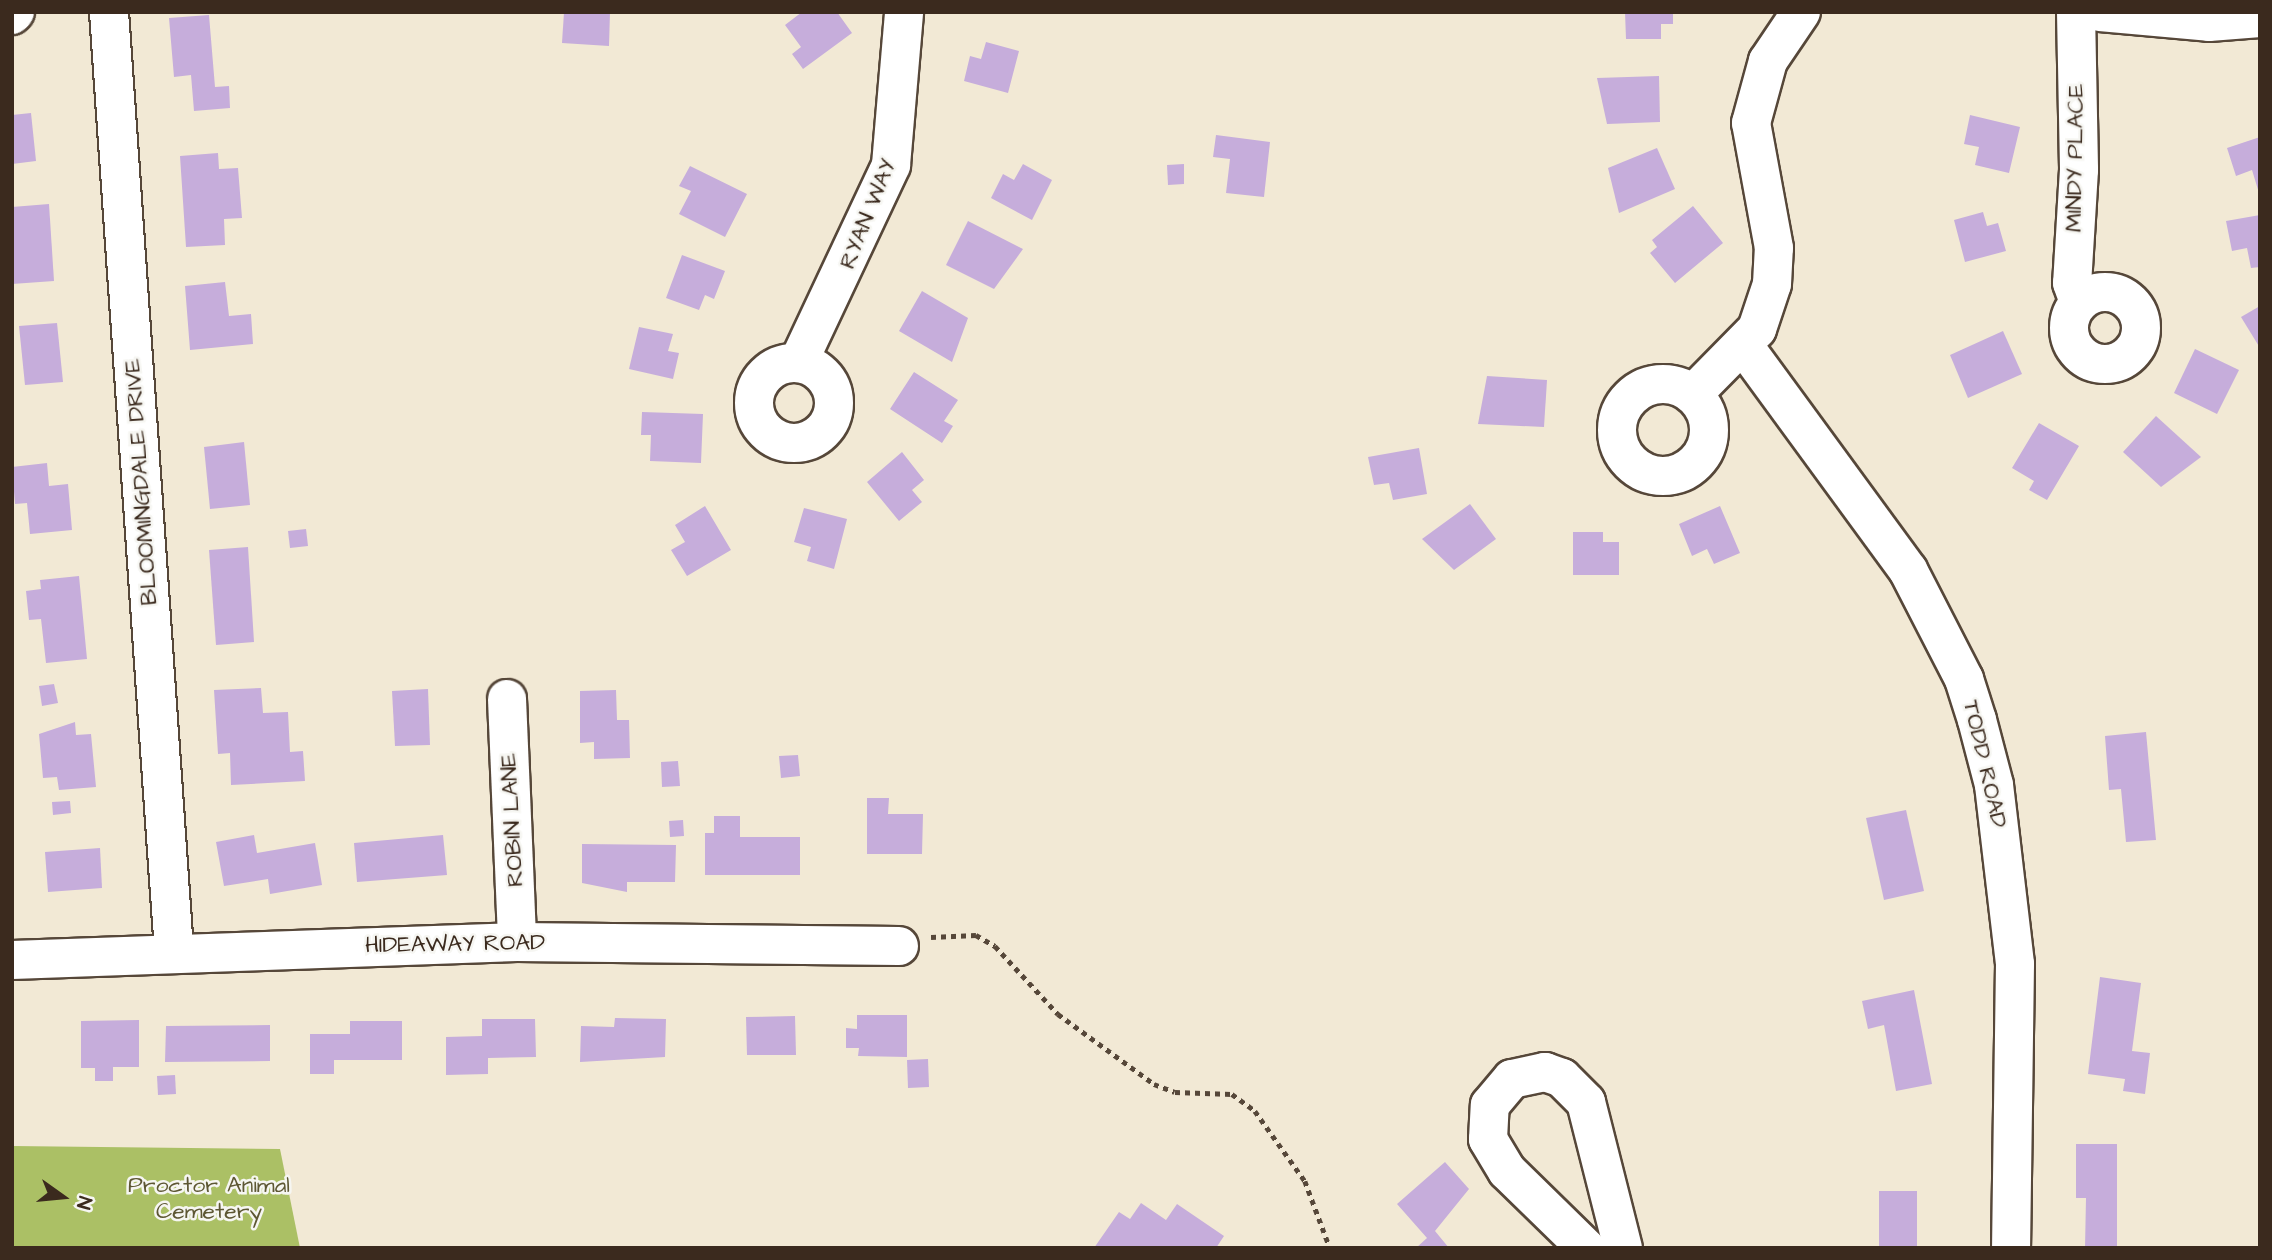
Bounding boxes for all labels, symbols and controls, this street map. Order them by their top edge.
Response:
street label: MINDY PLACE [2060,83,2090,233]
street label: RYAN WAY [834,155,902,273]
street label: BLOOMINGDALE DRIVE [119,358,163,606]
street label: TODD ROAD [1957,697,2013,831]
street label: ROBIN LANE [495,752,529,888]
street label: HIDEAWAY ROAD [365,929,545,959]
north arrow [28,1162,98,1232]
park label: Proctor Animal Cemetery [128,1171,290,1225]
text: N [69,1193,98,1212]

